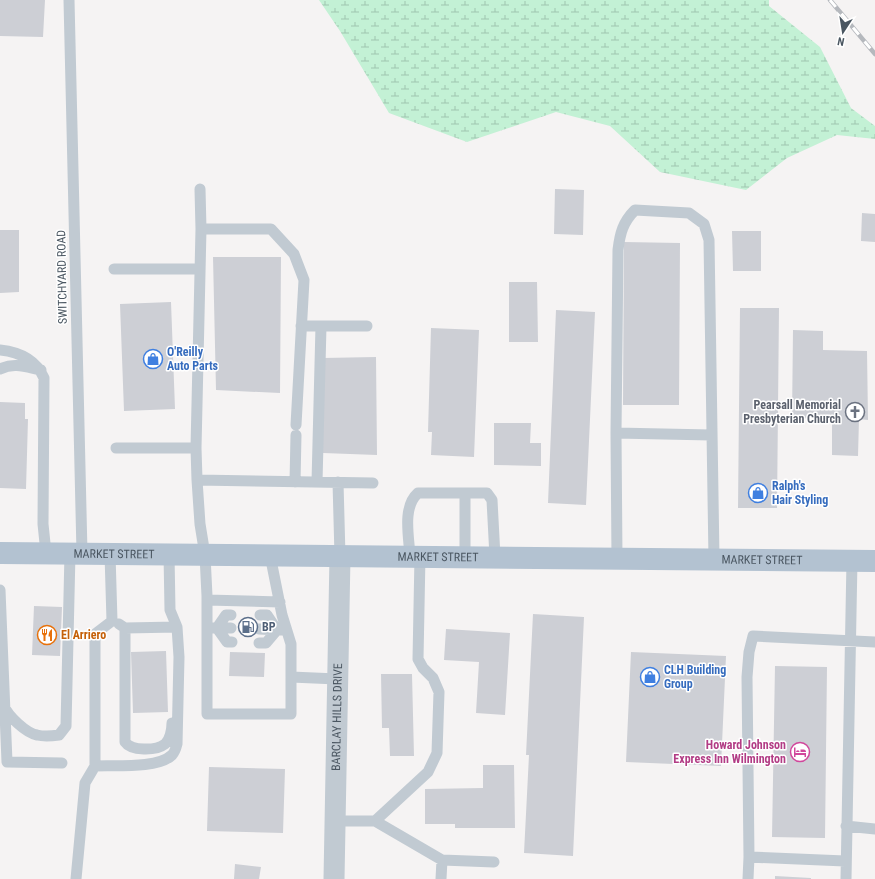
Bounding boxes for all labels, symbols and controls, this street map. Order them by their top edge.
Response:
north arrow [823,12,863,52]
text: N [836,34,846,48]
street label: SWITCHYARD ROAD [54,230,70,324]
place label: O'Reilly Auto Parts [167,345,219,373]
shop icon: O'Reilly Auto Parts [142,348,164,370]
place label: Pearsall Memorial Presbyterian Church [743,398,841,426]
church icon: Pearsall Memorial Presbyterian Church [844,401,866,423]
place label: Ralph's Hair Styling [772,479,828,507]
shop icon: Ralph's Hair Styling [747,482,769,504]
street label: MARKET STREET [73,547,155,561]
street label: MARKET STREET [397,550,479,564]
street label: MARKET STREET [721,553,803,567]
fuel station icon: BP [237,616,259,638]
place label: BP [262,620,276,634]
restaurant icon: El Arriero [36,624,58,646]
place label: El Arriero [61,628,106,642]
street label: BARCLAY HILLS DRIVE [329,663,345,771]
place label: CLH Building Group [664,663,726,691]
shop icon: CLH Building Group [639,666,661,688]
place label: Howard Johnson Express Inn Wilmington [673,738,786,766]
hotel icon: Howard Johnson Express Inn Wilmington [789,741,811,763]

